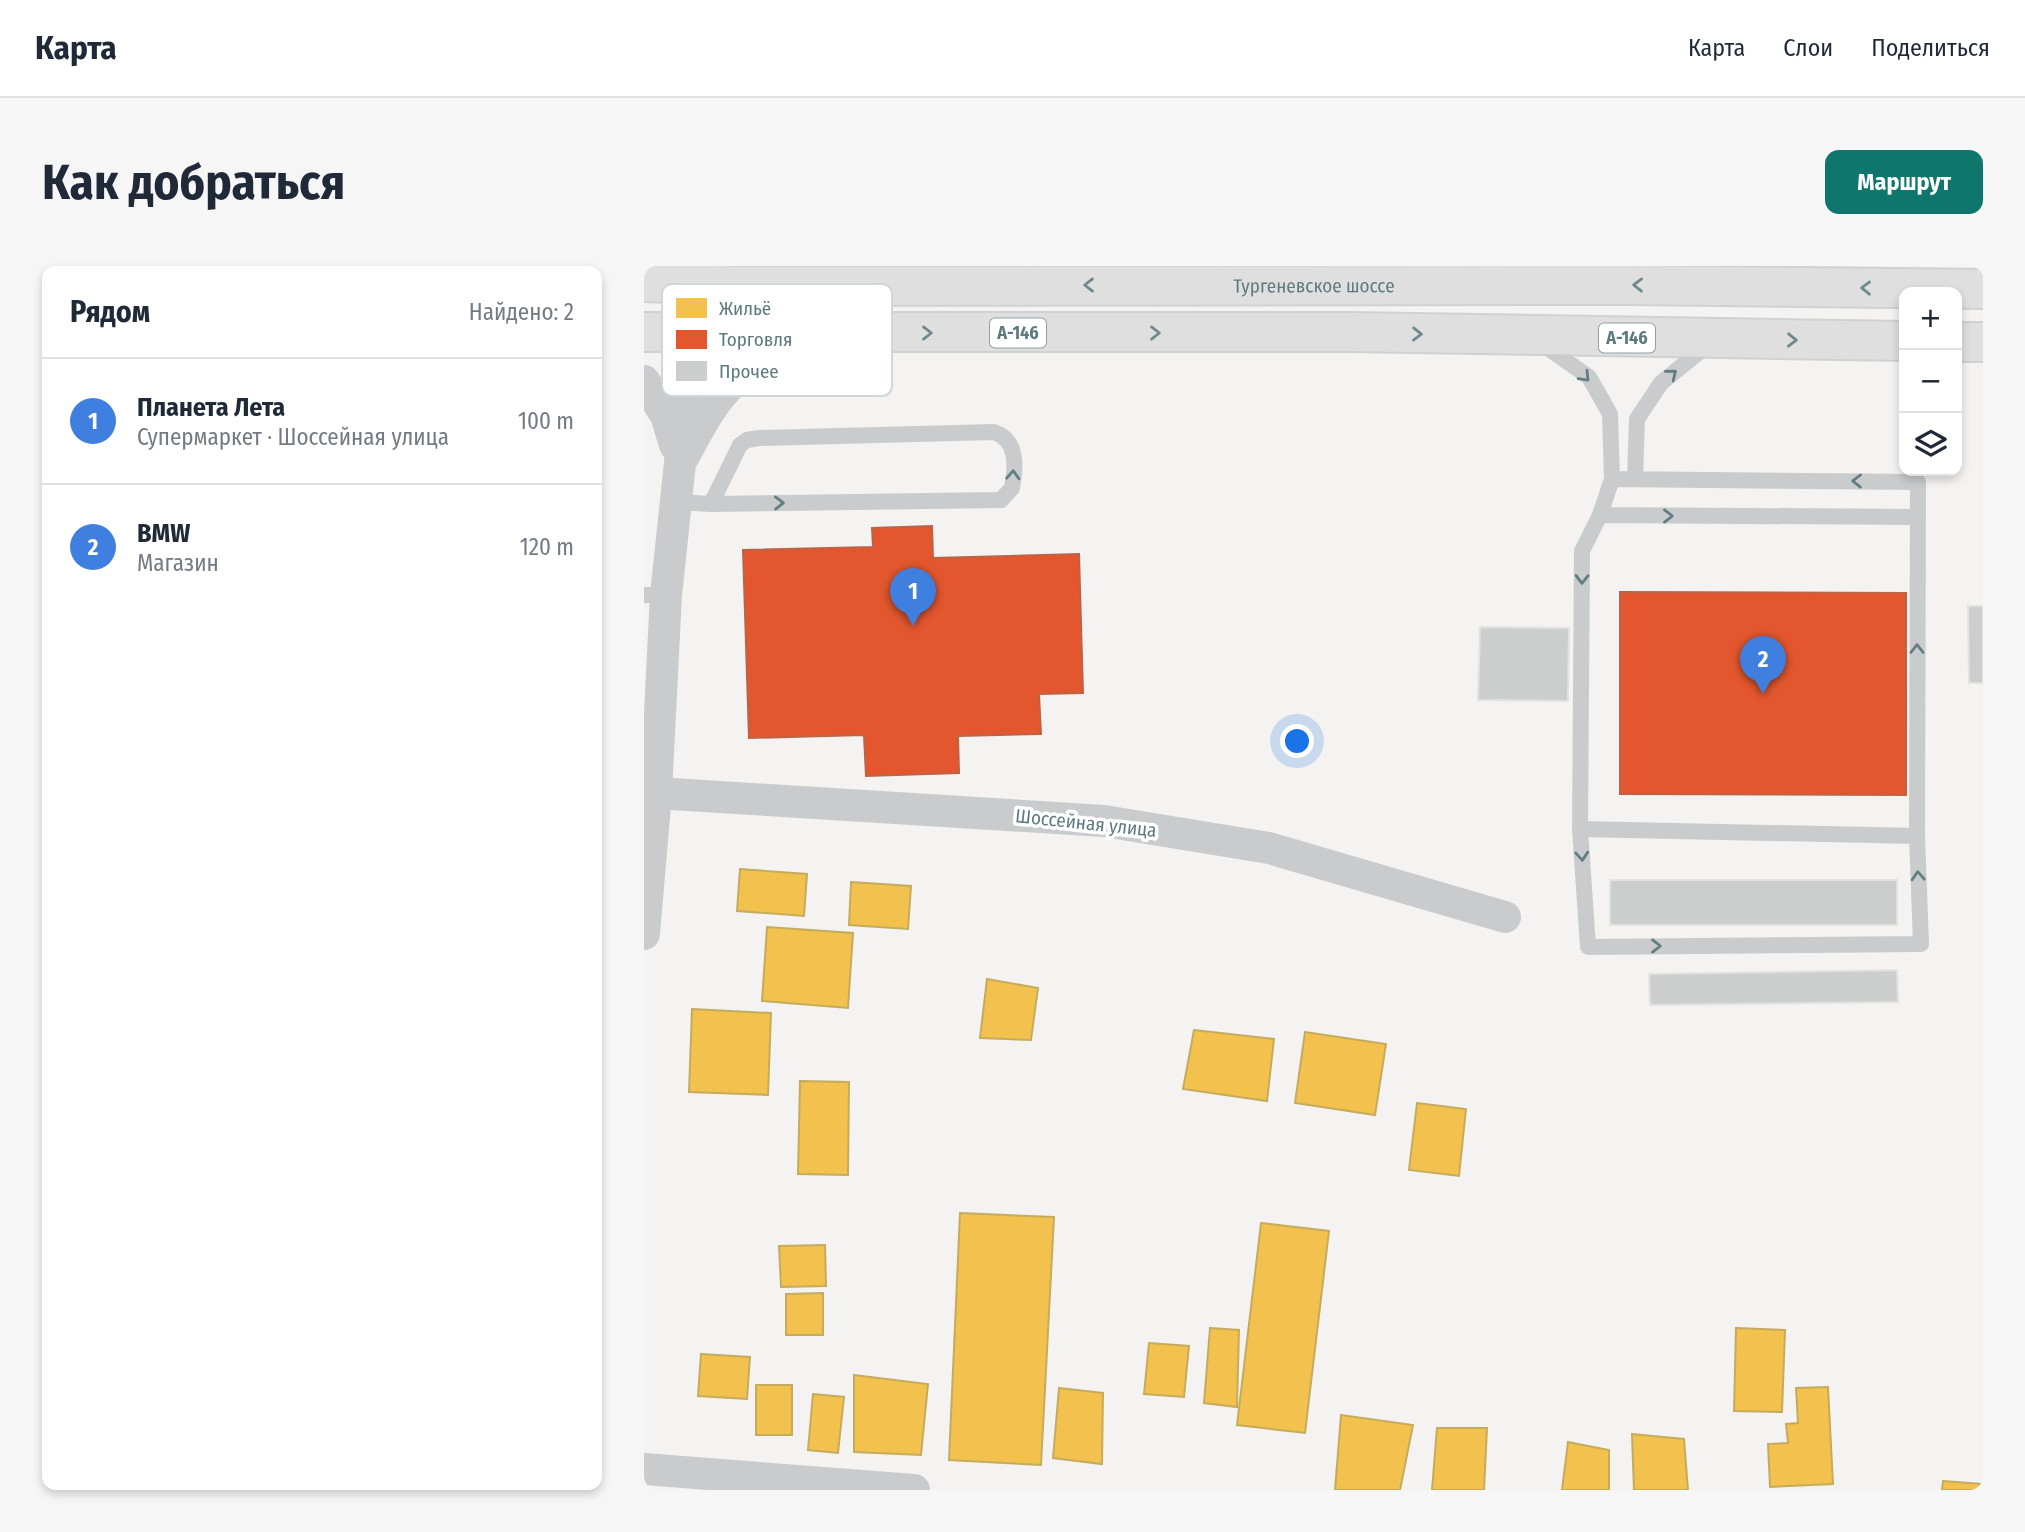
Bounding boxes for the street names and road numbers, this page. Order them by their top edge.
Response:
street label: Тургеневское шоссе [1233,274,1395,297]
road number: А-146 [990,318,1046,348]
road number: А-146 [1599,324,1655,352]
street label: Шоссейная улица [1014,804,1158,842]

